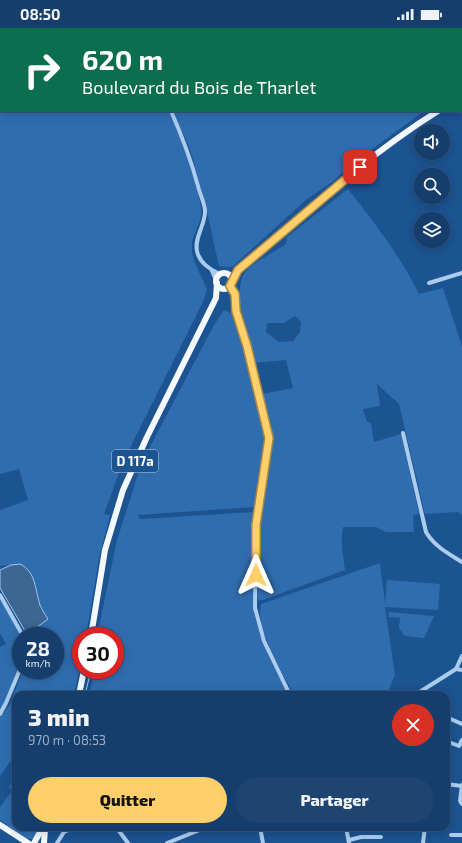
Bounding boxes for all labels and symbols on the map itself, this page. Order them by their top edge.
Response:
pin [343,150,377,184]
road number: D 117a [112,450,158,472]
position arrow [235,554,277,596]
speed limit sign: 30 [72,627,124,679]

